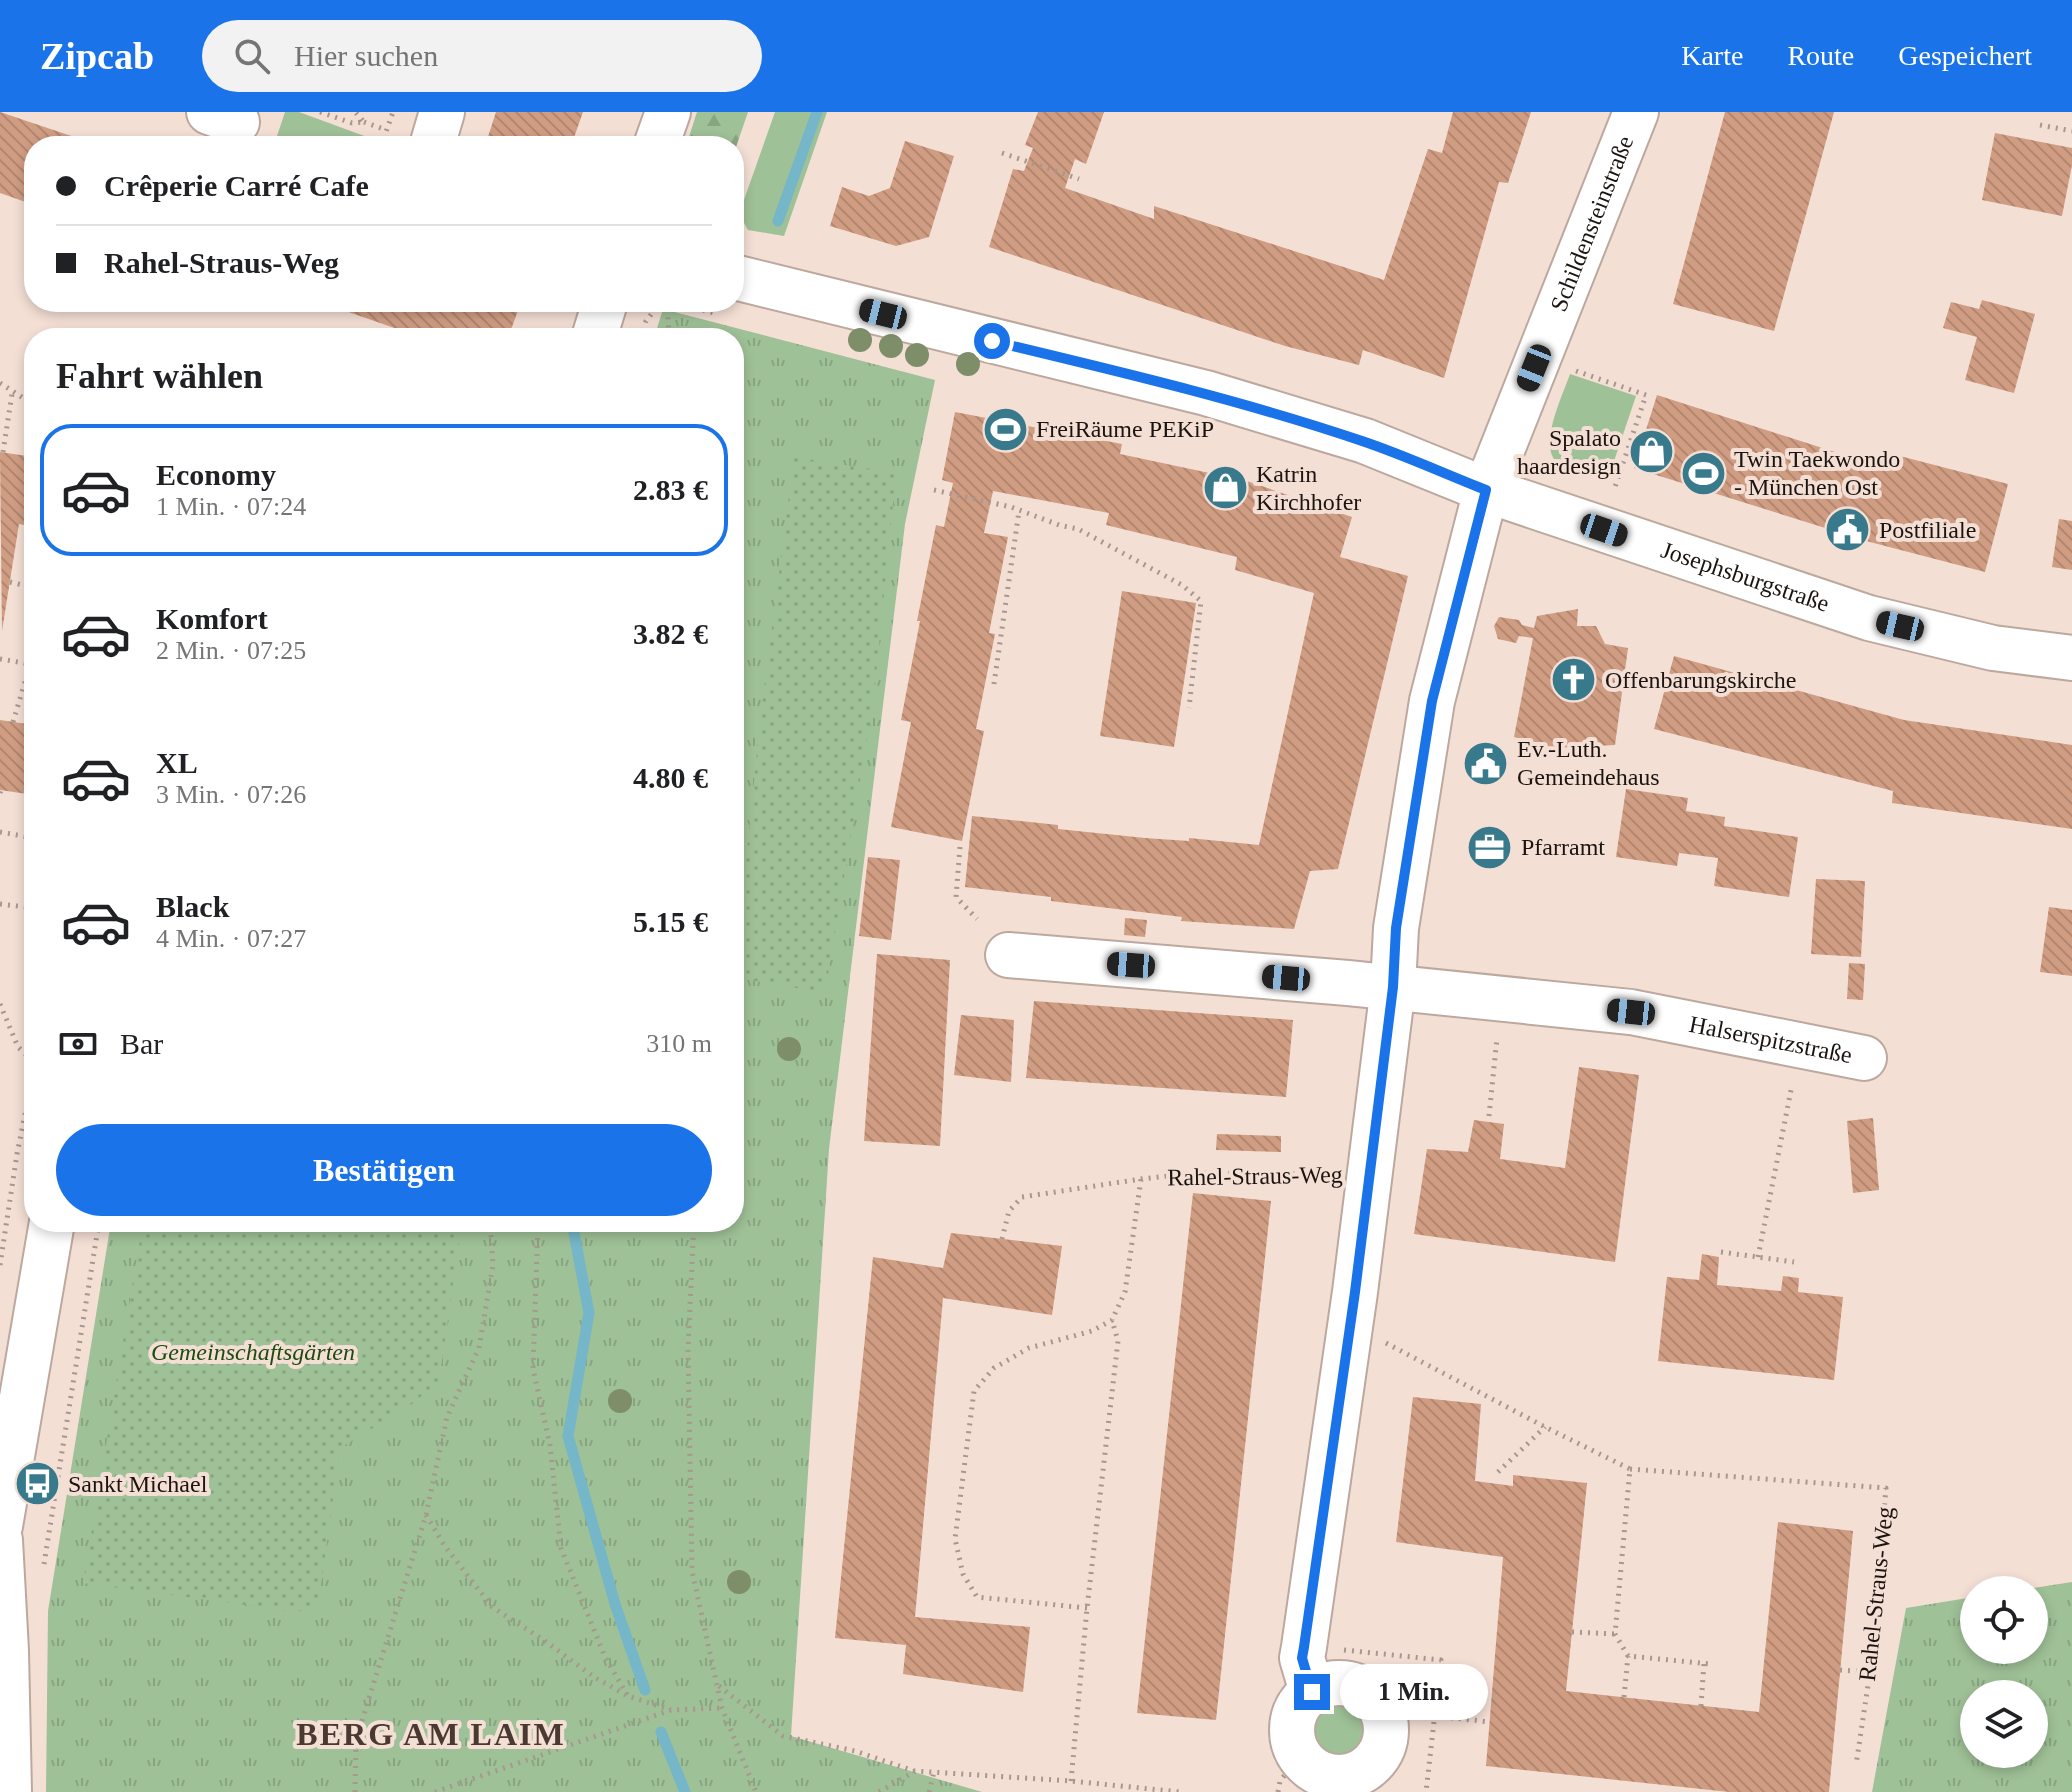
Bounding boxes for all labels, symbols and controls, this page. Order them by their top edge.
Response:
search box [202,20,762,92]
icon: search [230,34,274,78]
text: Zipcab [40,35,154,77]
text: Hier suchen [294,39,438,72]
text: Karte [1681,40,1743,71]
text: Route [1787,40,1854,71]
text: Gespeichert [1898,40,2032,71]
street label: Schildensteinstraße [1545,132,1638,315]
text: Crêperie Carré Cafe [104,169,369,202]
text: Rahel-Straus-Weg [104,246,339,279]
car [857,297,909,331]
route start [974,323,1010,359]
car [1514,341,1554,395]
text: Fahrt wählen [56,356,263,396]
sports icon: FreiRäume PEKiP [981,405,1029,453]
place label: FreiRäume PEKiP [1036,416,1214,442]
place label: Spalato haardesign [1517,425,1621,479]
shop icon: Spalato haardesign [1628,428,1676,476]
place label: Twin Taekwondo - München Ost [1734,446,1900,500]
sports icon: Twin Taekwondo - München Ost [1679,449,1727,497]
icon: car [60,454,132,526]
text: Economy [156,458,276,491]
place label: Katrin Kirchhofer [1256,461,1361,515]
shop icon: Katrin Kirchhofer [1201,464,1249,512]
text: 2.83 € [633,473,708,506]
text: 1 Min. · 07:24 [156,492,306,521]
public building icon: Postfiliale [1824,506,1872,554]
car [1577,511,1631,549]
place label: Postfiliale [1879,517,1976,543]
street label: Josephsburgstraße [1658,536,1833,617]
icon: car [60,598,132,670]
text: Komfort [156,602,268,635]
car [1874,609,1926,643]
text: 3.82 € [633,617,708,650]
text: 2 Min. · 07:25 [156,636,306,665]
church icon: Offenbarungskirche [1550,656,1598,704]
place label: Offenbarungskirche [1605,667,1796,693]
place label: Ev.-Luth. Gemeindehaus [1517,736,1660,790]
public building icon: Ev.-Luth. Gemeindehaus [1462,739,1510,787]
icon: car [60,742,132,814]
text: XL [156,746,198,779]
text: 4.80 € [633,761,708,794]
text: 3 Min. · 07:26 [156,780,306,809]
office icon: Pfarramt [1466,823,1514,871]
place label: Pfarramt [1521,834,1605,860]
icon: car [60,886,132,958]
text: Black [156,890,229,923]
text: 5.15 € [633,905,708,938]
text: 4 Min. · 07:27 [156,924,306,953]
car [1106,951,1156,979]
car [1261,964,1311,992]
car [1606,998,1656,1026]
street label: Halserspitzstraße [1687,1011,1854,1068]
icon: cash [56,1022,100,1066]
text: Bar [120,1027,163,1060]
text: 310 m [646,1029,712,1058]
button: Bestätigen [56,1124,712,1216]
street label: Rahel-Straus-Weg [1167,1161,1343,1191]
park label: Gemeinschaftsgärten [151,1339,355,1365]
bus stop icon: Sankt Michael [13,1460,61,1508]
place label: Sankt Michael [68,1471,208,1497]
street label: Rahel-Straus-Weg [1854,1505,1898,1683]
map controls [1960,1576,2048,1768]
button: locate [1960,1576,2048,1664]
callout: 1 Min. [1340,1664,1488,1720]
route end [1294,1674,1330,1710]
text: 1 Min. [1378,1677,1450,1706]
button: layers [1960,1680,2048,1768]
district label: BERG AM LAIM [296,1716,566,1752]

